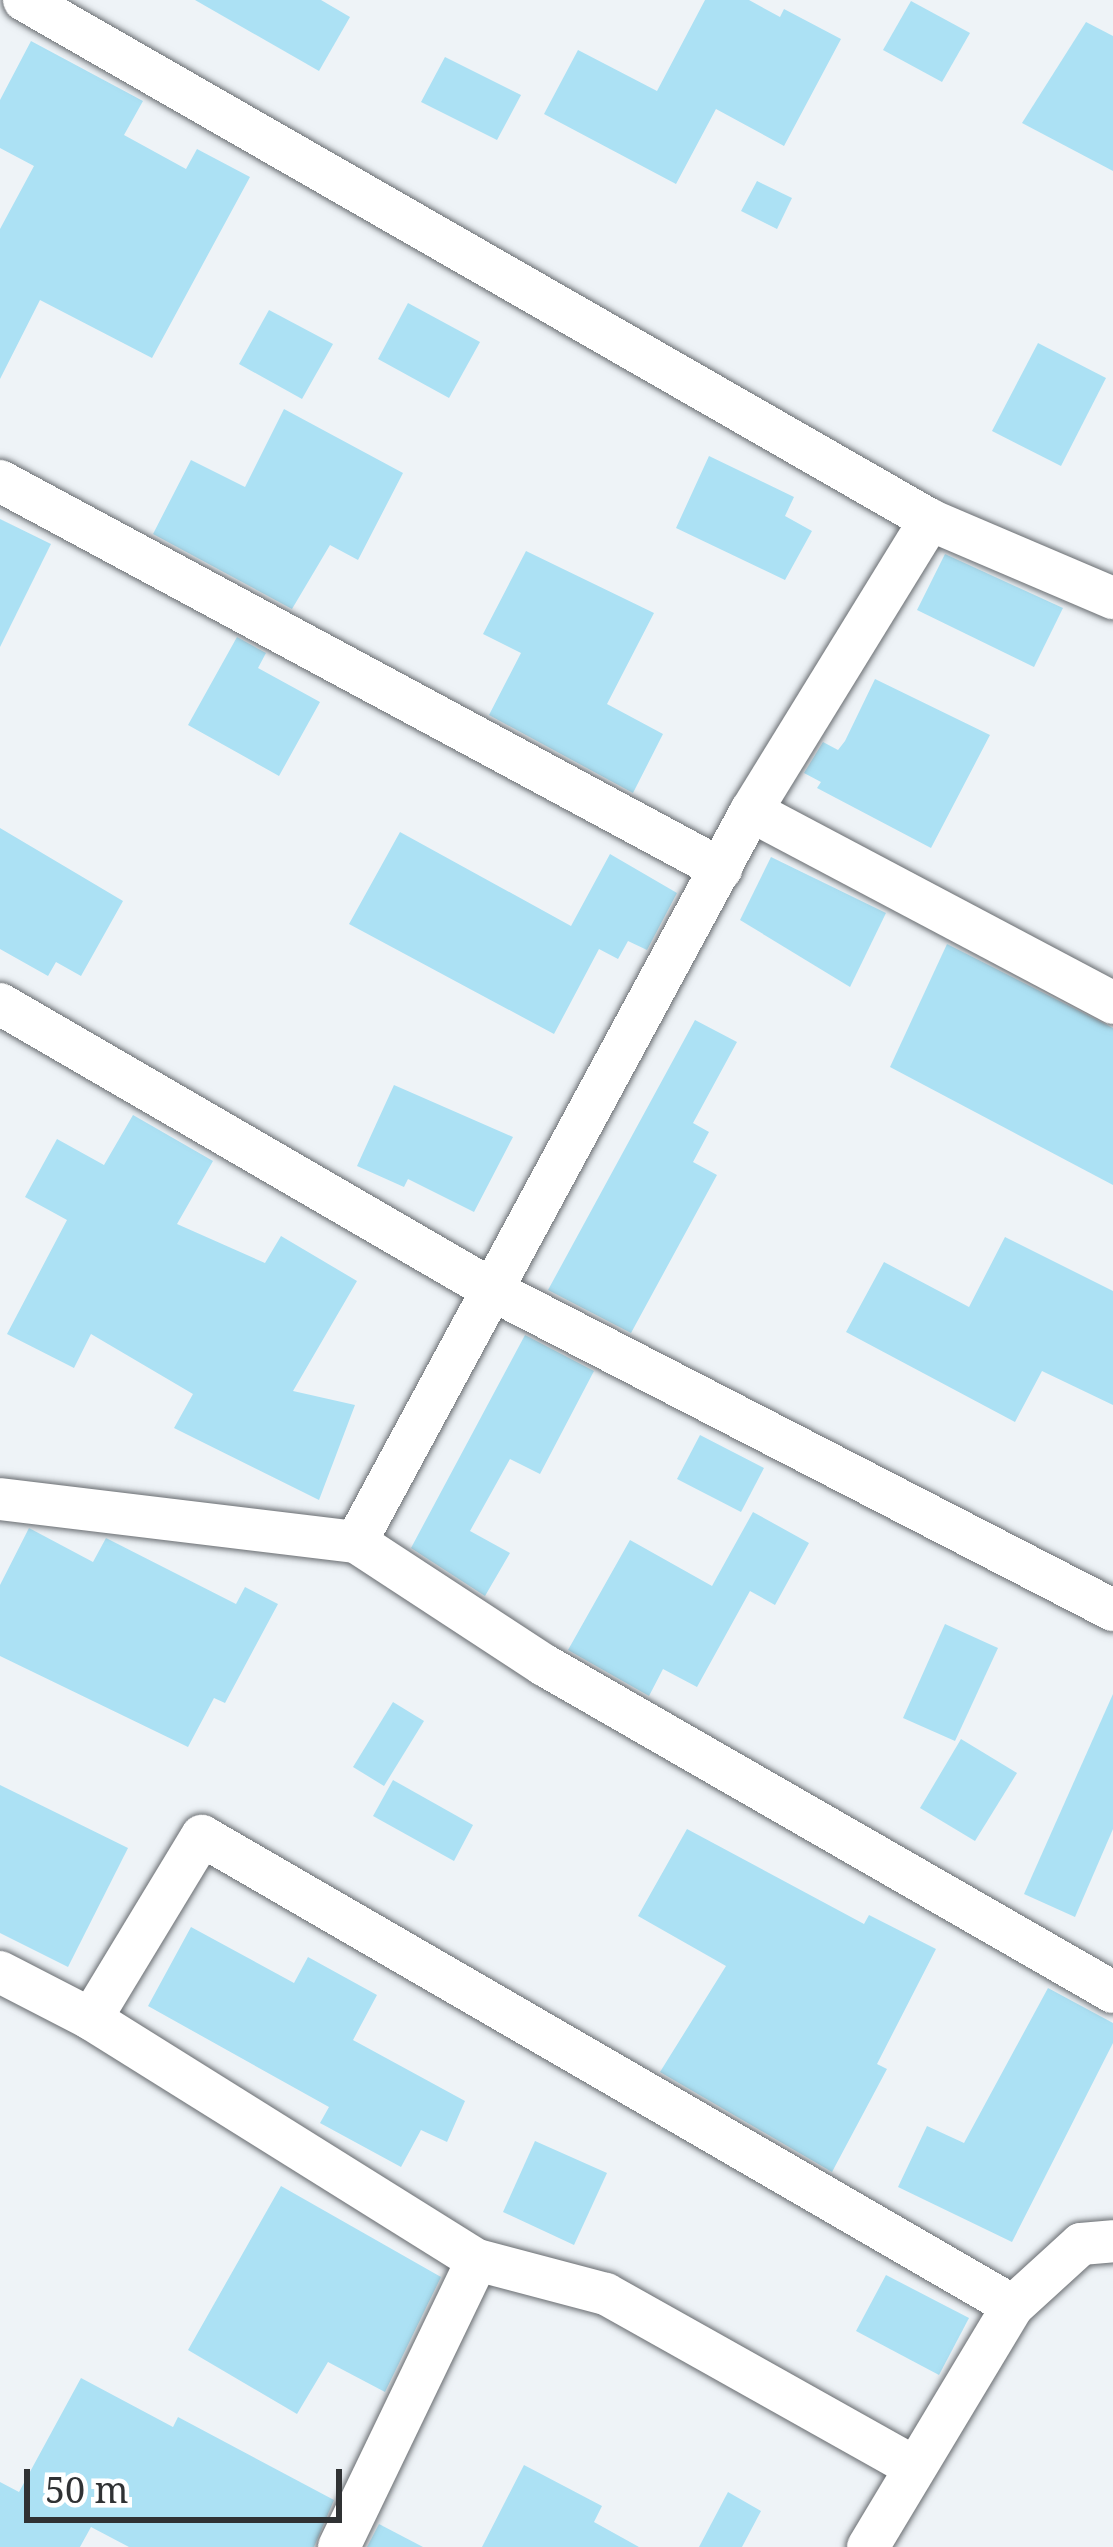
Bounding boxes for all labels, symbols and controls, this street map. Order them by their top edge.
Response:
scale bar [30,2445,348,2519]
text: 50 m [45,2465,129,2514]

